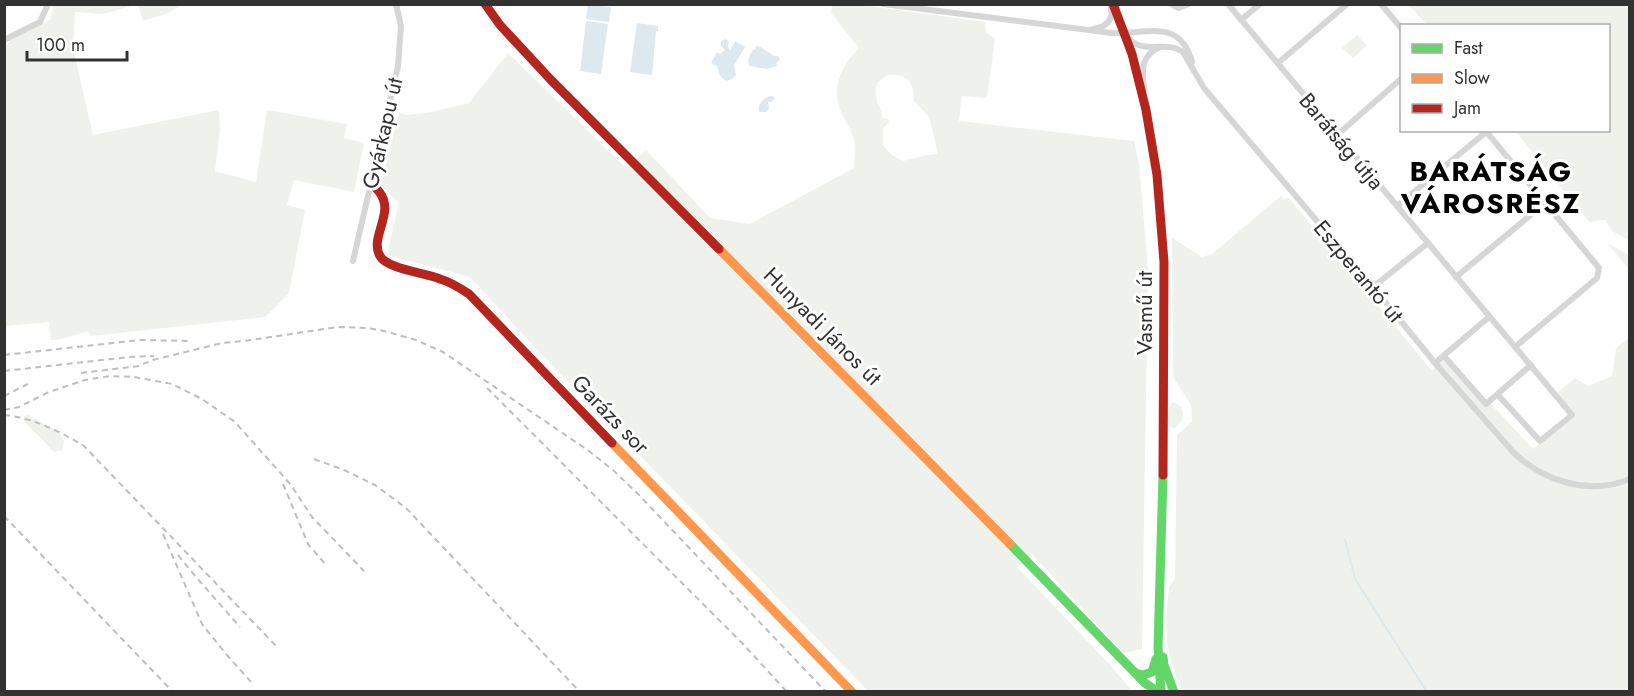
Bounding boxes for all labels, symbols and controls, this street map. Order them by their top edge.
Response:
scale bar [27,24,128,62]
legend [1400,24,1610,132]
text: 100 m [36,32,85,58]
text: Fast [1454,35,1483,61]
text: Slow [1454,65,1491,91]
street label: Gyárkapu út [354,74,410,192]
street label: Barátság útja [1292,86,1392,196]
text: Jam [1452,95,1481,121]
district label: BARÁTSÁG VÁROSRÉSZ [1400,151,1581,224]
street label: Eszperantó út [1306,213,1412,330]
street label: Hunyadi János út [757,260,890,393]
street label: Vasmű út [1128,270,1160,355]
street label: Garázs sor [565,367,658,461]

